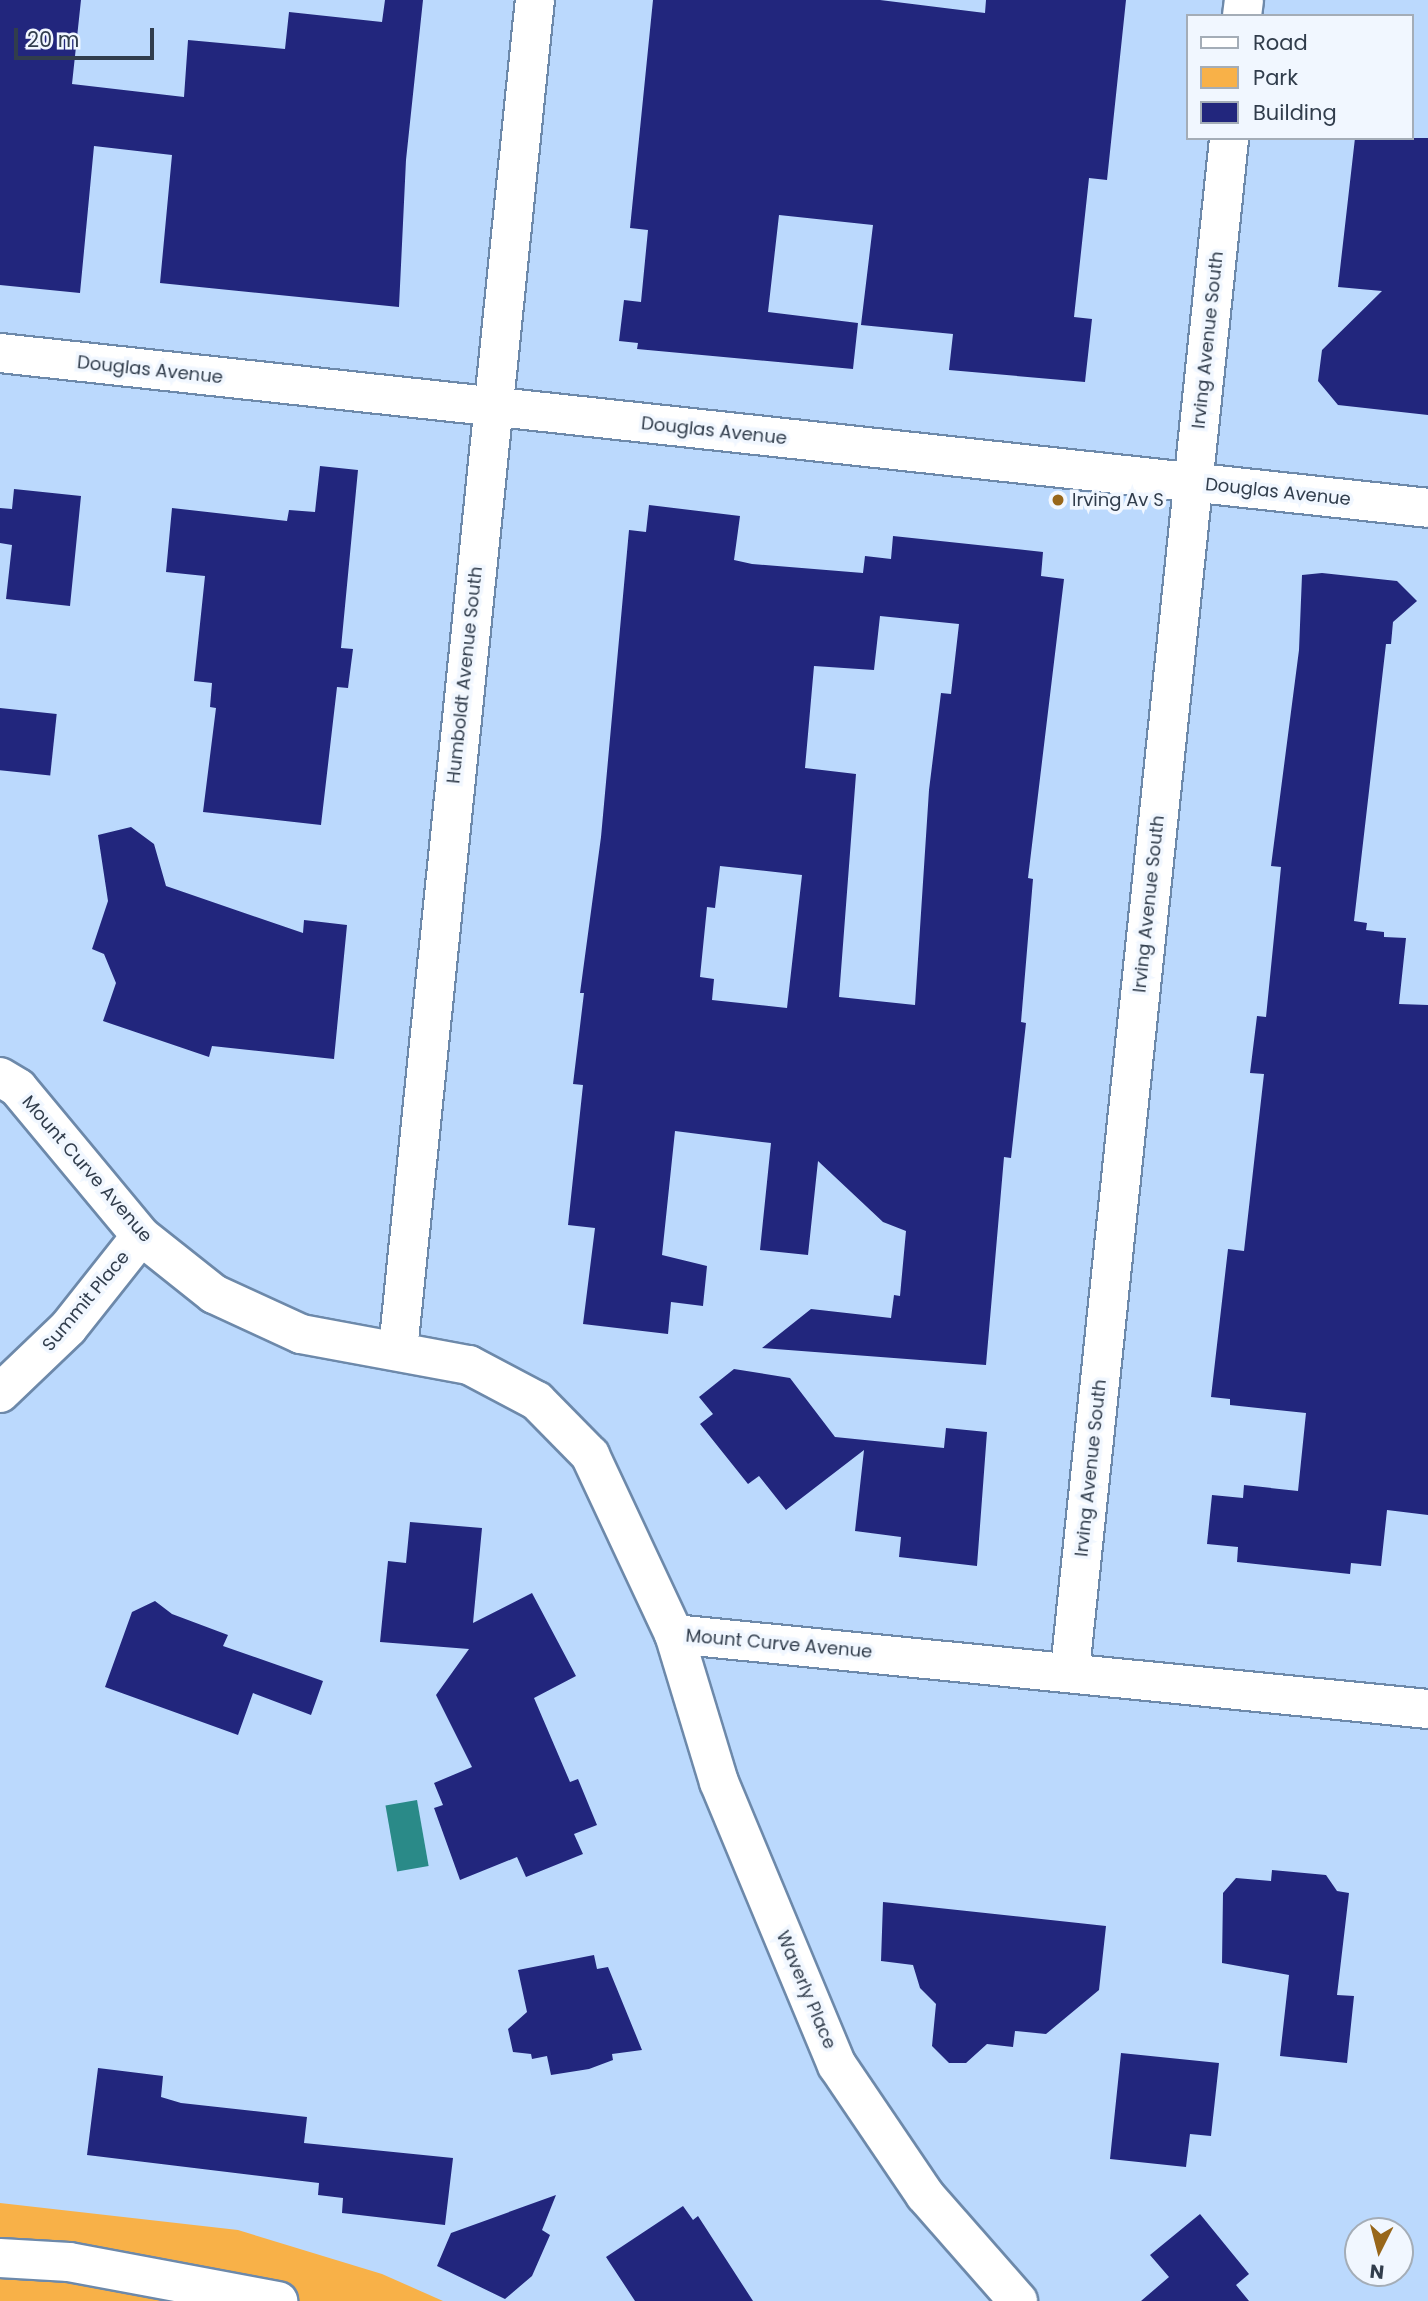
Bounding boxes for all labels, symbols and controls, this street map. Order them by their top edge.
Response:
scale bar [18,14,158,58]
legend [1186,14,1414,140]
text: 20 m [27,25,80,54]
text: Road [1253,28,1308,57]
text: Park [1253,63,1298,92]
text: Building [1253,98,1337,127]
street label: Irving Avenue South [1188,250,1228,430]
street label: Douglas Avenue [76,352,224,388]
street label: Douglas Avenue [640,413,788,449]
street label: Douglas Avenue [1204,474,1352,510]
place label: Irving Av S [1072,489,1164,511]
marker: Irving Av S [1050,492,1066,508]
street label: Humboldt Avenue South [443,565,487,785]
street label: Irving Avenue South [1129,814,1169,994]
street label: Mount Curve Avenue [17,1091,157,1247]
street label: Summit Place [38,1247,134,1355]
street label: Irving Avenue South [1071,1378,1111,1558]
street label: Mount Curve Avenue [685,1625,873,1663]
street label: Waverly Place [771,1928,841,2052]
north arrow [1344,2217,1414,2287]
text: N [1368,2257,1385,2286]

